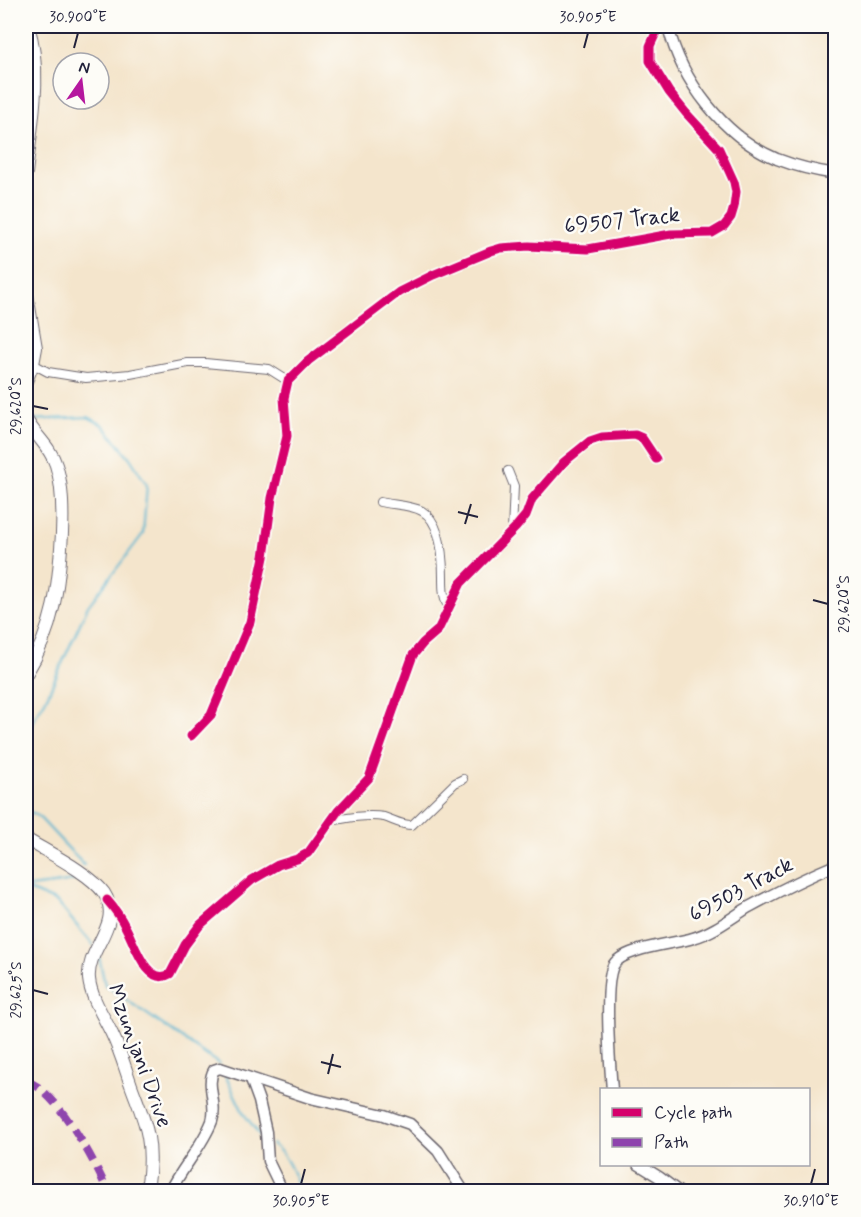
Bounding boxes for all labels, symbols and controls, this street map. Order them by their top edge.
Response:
text: 30.900°E [49,8,107,28]
text: 30.905°E [559,8,617,28]
north arrow [51,51,111,111]
text: N [77,56,92,79]
street label: 69507 Track [563,201,681,241]
text: 29.620°S [7,377,27,435]
text: 29.620°S [835,575,855,633]
street label: 69503 Track [684,851,798,929]
text: 29.625°S [7,961,27,1019]
street label: Mzunjani Drive [100,981,178,1131]
legend [600,1088,810,1166]
text: Cycle path [654,1101,732,1125]
text: Path [654,1131,689,1155]
text: 30.905°E [272,1192,330,1212]
text: 30.910°E [783,1192,839,1212]

